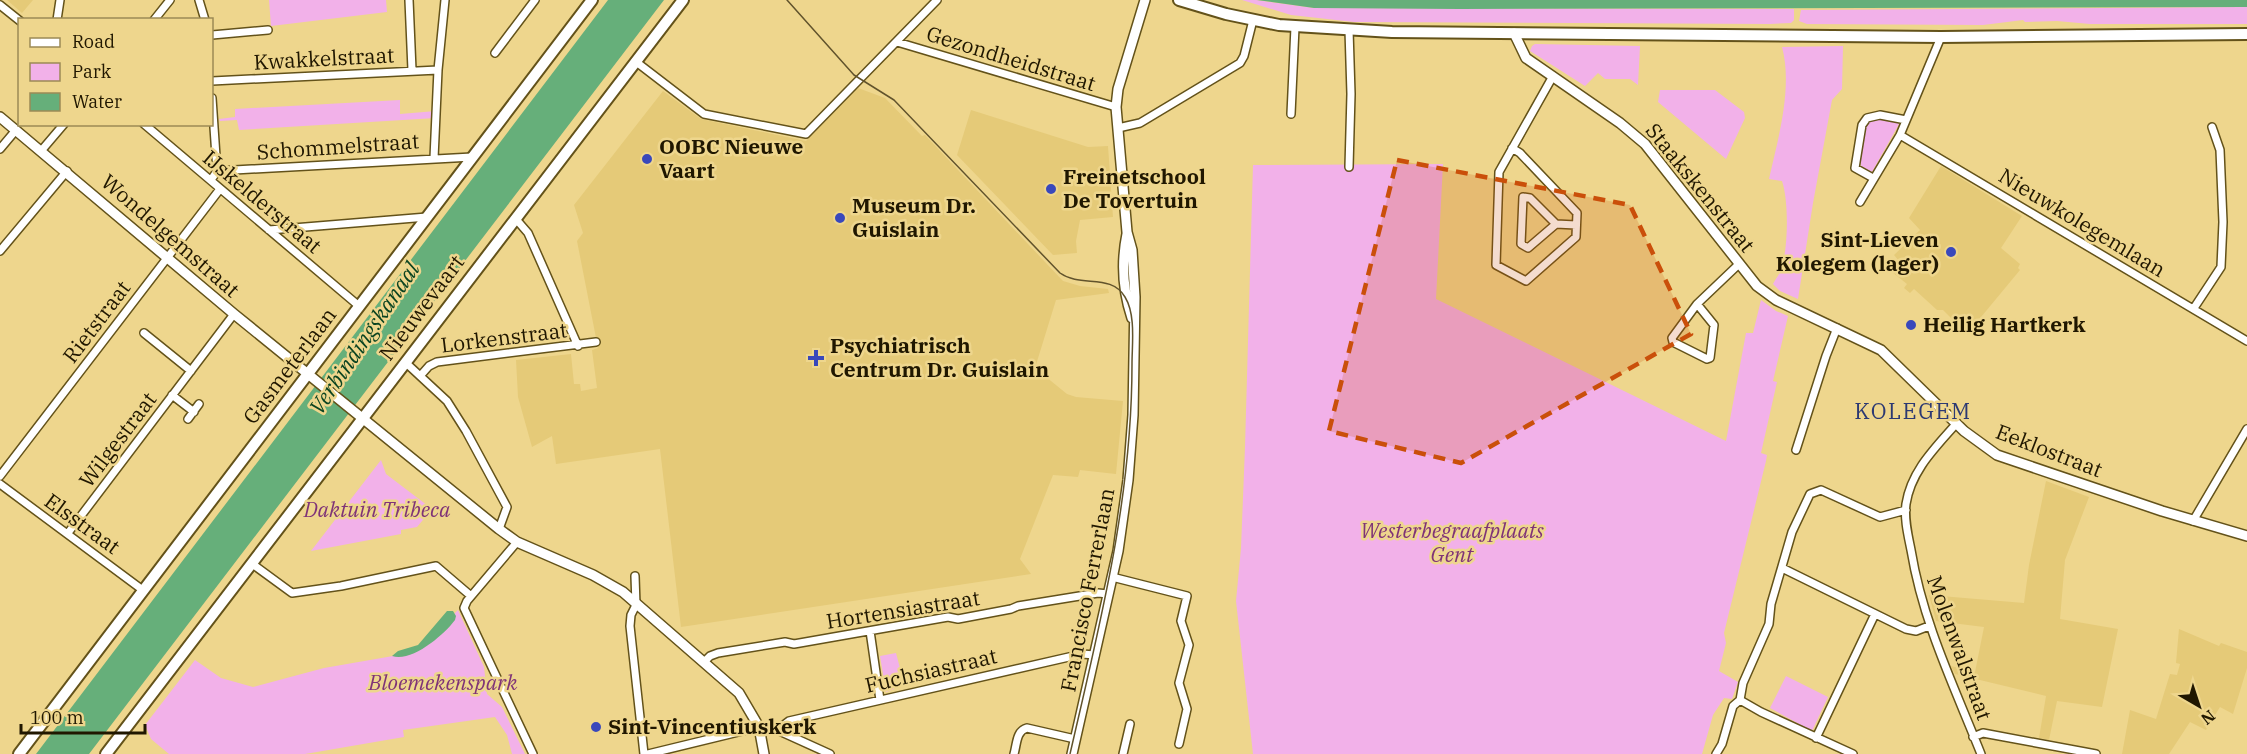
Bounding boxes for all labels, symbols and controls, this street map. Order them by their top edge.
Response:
legend [18,18,213,126]
street label: Gezondheidstraat [923,19,1099,97]
text: Road [72,30,115,53]
street label: Kwakkelstraat [253,40,395,76]
text: Park [72,60,112,83]
text: Water [72,90,122,113]
street label: Staakskenstraat [1640,117,1762,258]
street label: Schommelstraat [256,126,420,166]
place label: OOBC Nieuwe Vaart [659,132,803,184]
street label: IJskelderstraat [197,143,328,259]
marker: OOBC Nieuwe Vaart [640,152,654,166]
street label: Nieuwkolegemlaan [1994,161,2171,283]
place label: Freinetschool De Tovertuin [1063,162,1206,214]
street label: Wondelgemstraat [96,167,246,303]
marker: Freinetschool De Tovertuin [1044,182,1058,196]
place label: Museum Dr. Guislain [852,191,976,243]
marker: Museum Dr. Guislain [833,211,847,225]
place label: Sint-Lieven Kolegem (lager) [1776,225,1939,277]
marker: Sint-Lieven Kolegem (lager) [1944,245,1958,259]
street label: Nieuwevaart [372,249,470,366]
water label: Verbindingskanaal [302,255,426,420]
street label: Rietstraat [56,274,136,368]
street label: Gasmeterlaan [236,301,342,429]
place label: Heilig Hartkerk [1923,310,2085,338]
street label: Lorkenstraat [439,315,569,359]
marker: Heilig Hartkerk [1904,318,1918,332]
place label: Psychiatrisch Centrum Dr. Guislain [830,331,1049,383]
marker: Psychiatrisch Centrum Dr. Guislain [807,349,825,367]
street label: Wilgestraat [72,386,162,493]
district label: KOLEGEM [1854,396,1972,425]
street label: Eeklostraat [1992,417,2107,483]
street label: Francisco Ferrerlaan [1054,485,1121,694]
street label: Elsstraat [39,486,126,560]
park label: Daktuin Tribeca [303,495,451,523]
park label: Westerbegraafplaats Gent [1360,516,1544,568]
street label: Molenwalstraat [1921,572,1999,724]
street label: Hortensiastraat [824,583,982,635]
street label: Fuchsiastraat [862,641,1000,699]
park label: Bloemekenspark [368,668,518,696]
north arrow [2169,676,2229,736]
scale bar [21,697,146,735]
text: 100 m [30,706,84,729]
text: N [2197,706,2220,729]
place label: Sint-Vincentiuskerk [608,712,816,740]
marker: Sint-Vincentiuskerk [589,720,603,734]

